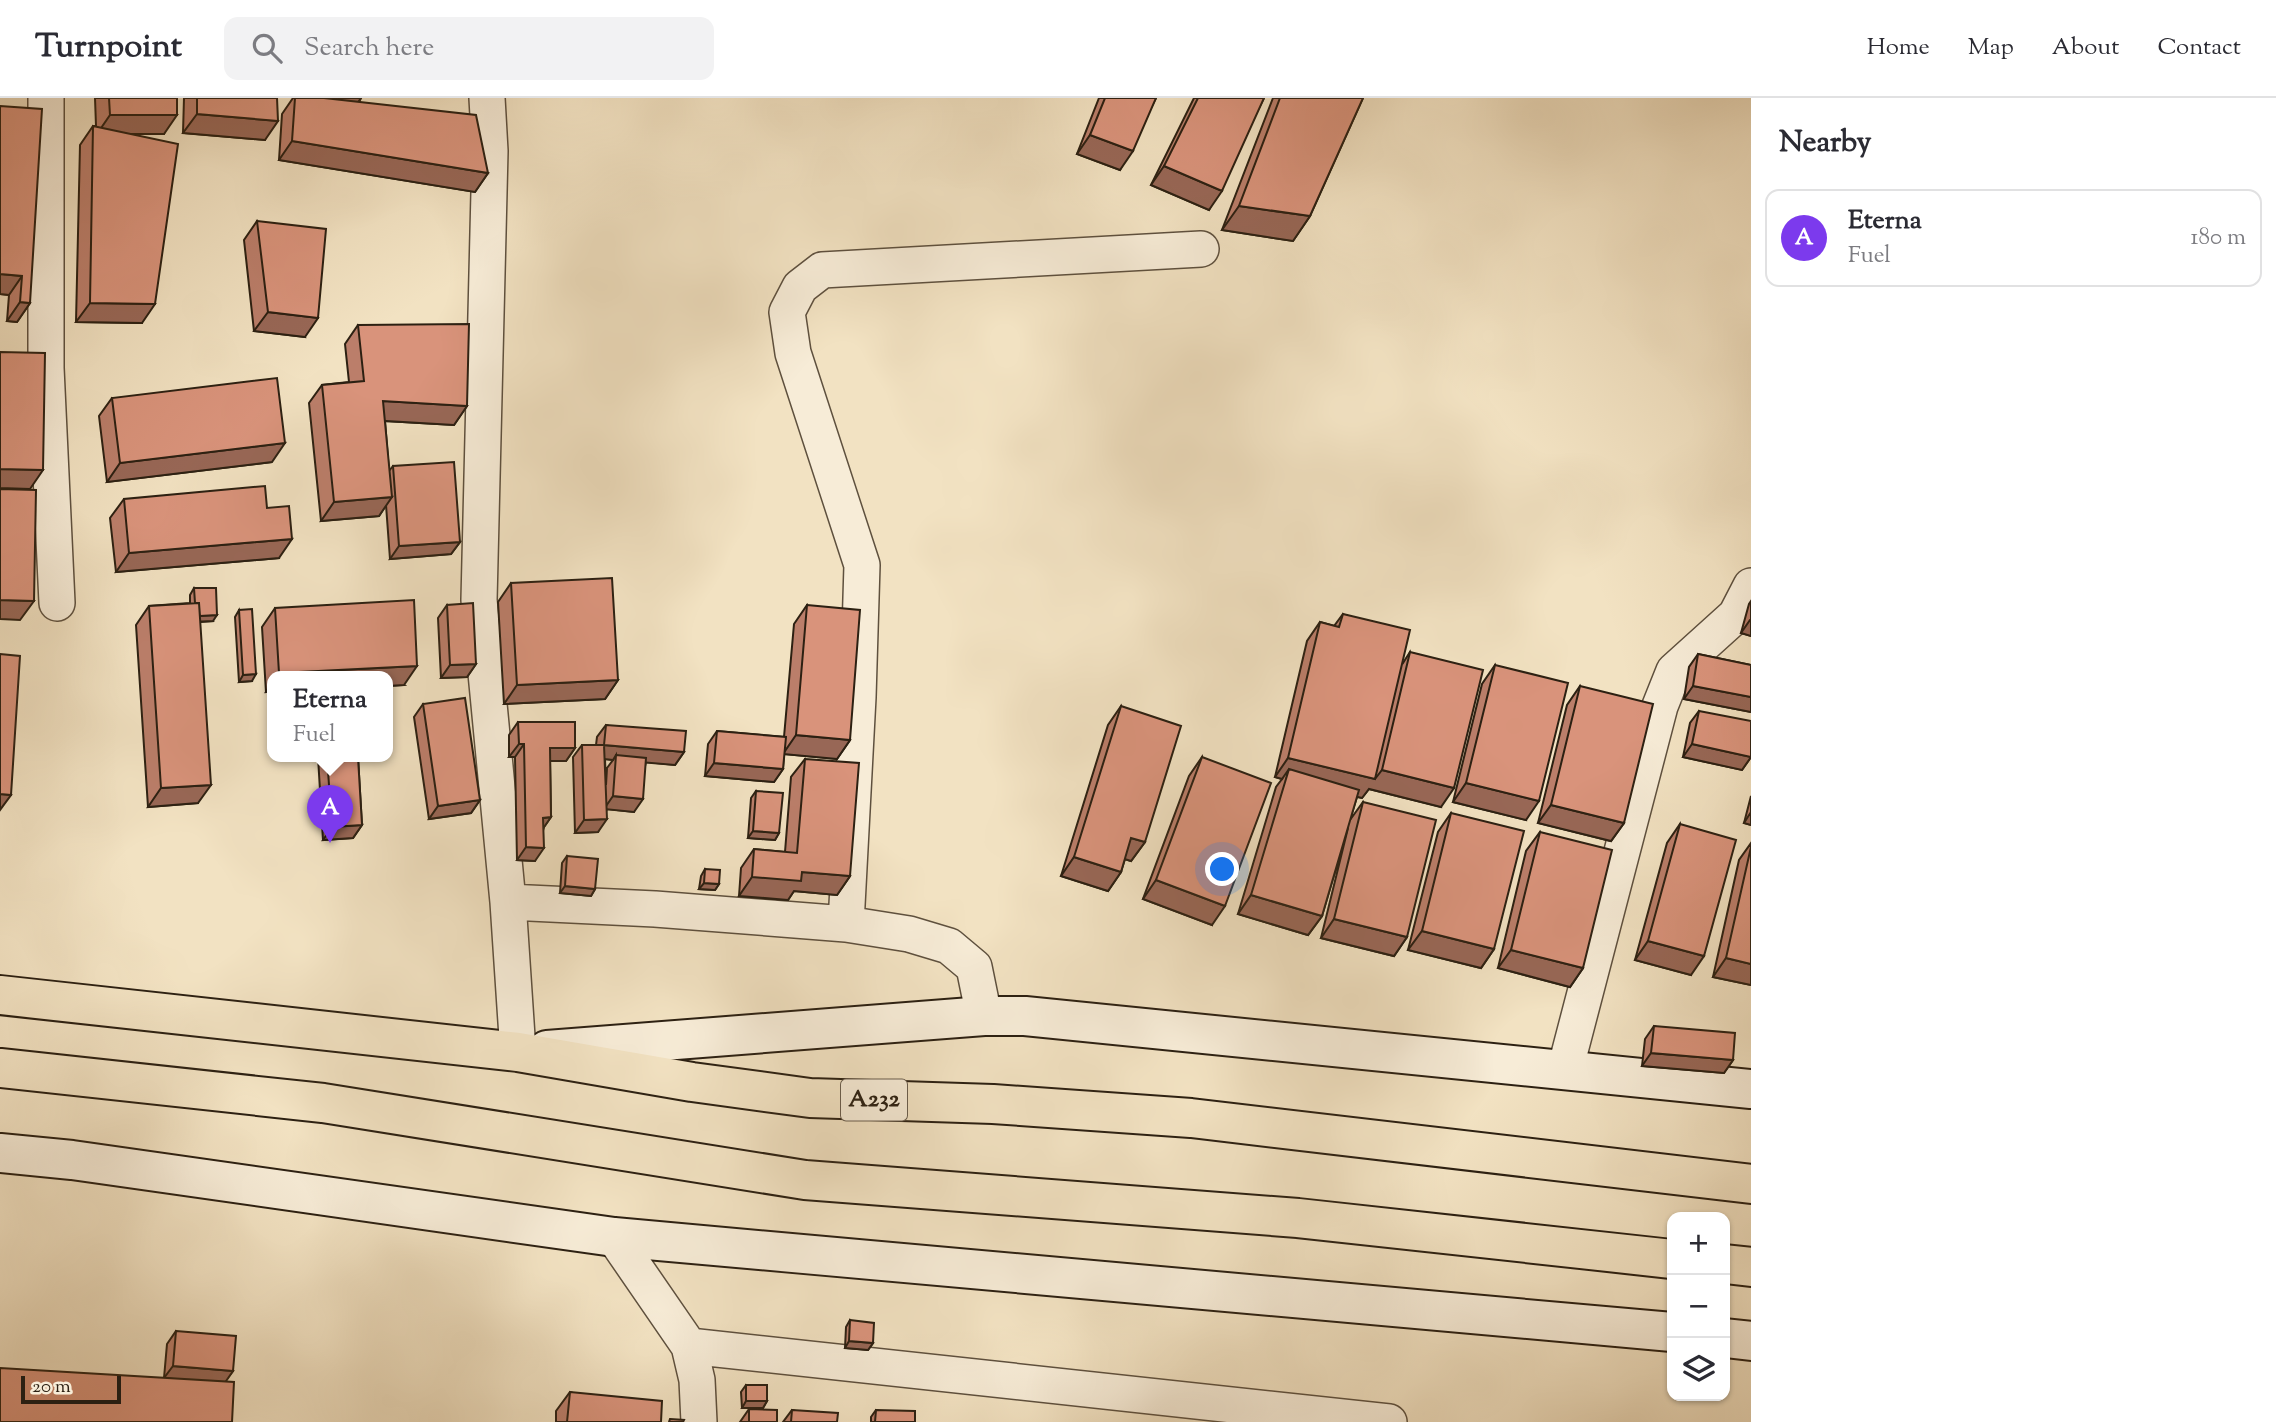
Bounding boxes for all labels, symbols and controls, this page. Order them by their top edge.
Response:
search box [224,17,714,80]
text: Turnpoint [35,24,182,72]
icon: search [248,29,286,67]
text: Search here [304,30,434,67]
text: Home [1867,31,1930,65]
text: Map [1968,31,2014,65]
text: About [2052,31,2119,65]
text: Contact [2157,31,2241,65]
text: Nearby [1779,122,1871,165]
text: Eterna [1848,203,1922,240]
text: A [1795,222,1813,255]
text: 180 m [2191,222,2246,255]
text: Fuel [1848,240,1891,273]
popup [267,671,393,762]
text: Eterna [293,682,367,719]
text: Fuel [293,719,336,752]
pin: A [307,785,353,843]
your location [1205,852,1239,886]
road number: A232 [841,1080,907,1120]
map controls [1667,1212,1730,1401]
button: + [1667,1212,1730,1275]
button: − [1667,1275,1730,1338]
button: layers [1667,1338,1730,1401]
scale bar [21,1373,121,1405]
text: 20 m [32,1374,71,1401]

